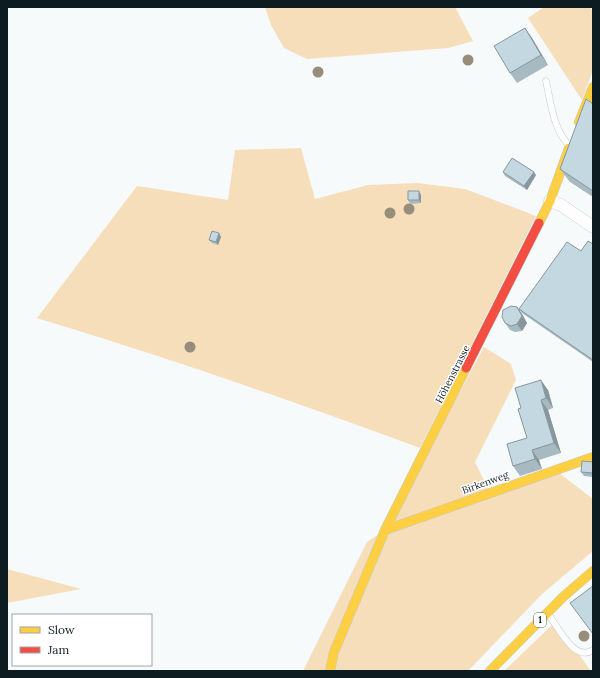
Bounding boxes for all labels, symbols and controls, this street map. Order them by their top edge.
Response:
street label: Höhenstrasse [432,342,473,405]
street label: Birkenweg [460,468,511,497]
road number: 1 [534,613,546,627]
legend [12,614,152,666]
text: Slow [48,622,75,637]
text: Jam [47,642,69,657]

